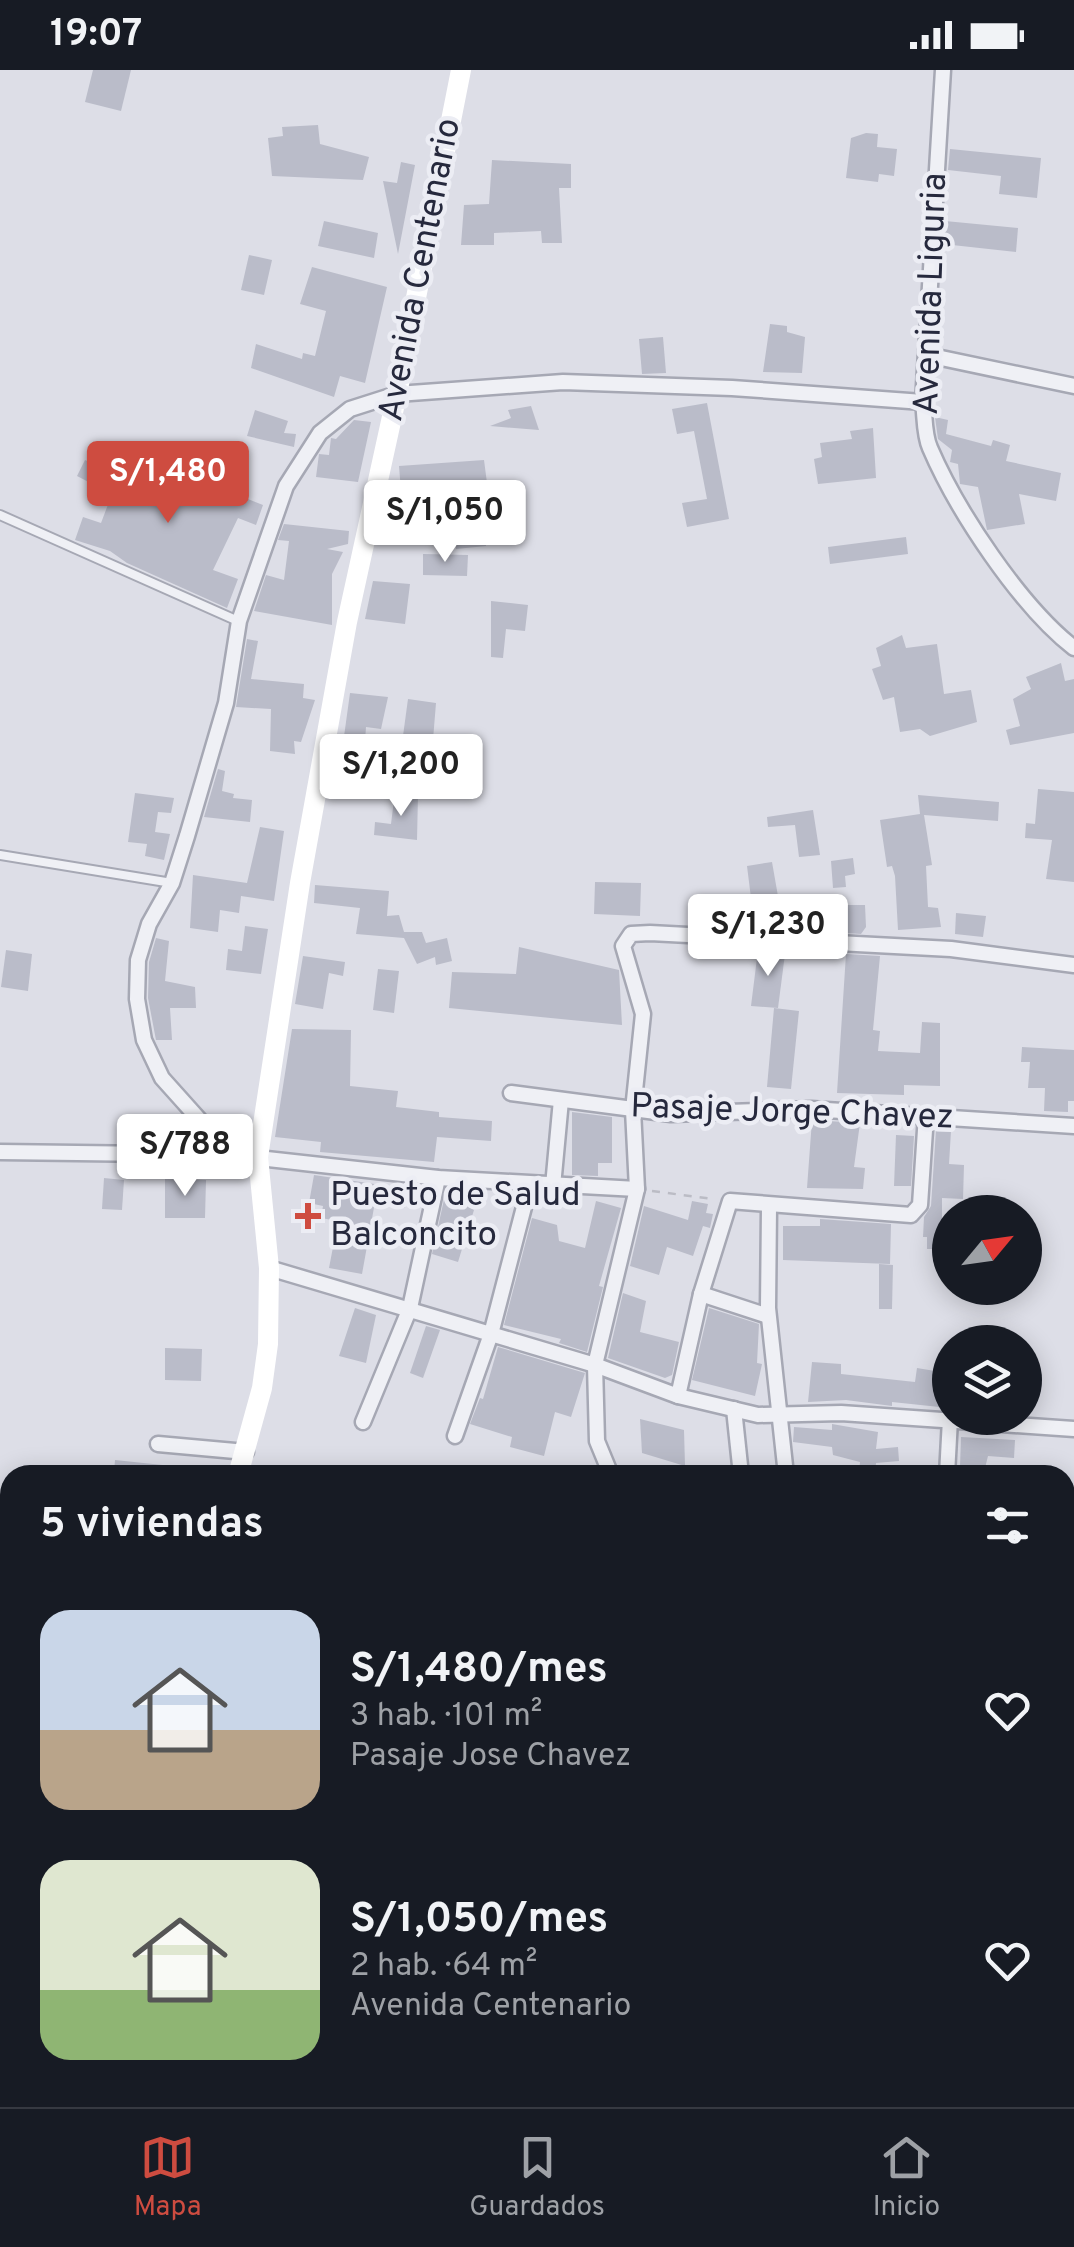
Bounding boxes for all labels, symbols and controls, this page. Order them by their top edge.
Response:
text: 19:07 [50,11,142,60]
street label: Avenida Centenario [370,115,472,425]
street label: Avenida Liguria [906,172,958,416]
pin: S/1,480 [76,441,260,526]
text: S/1,480 [109,453,227,493]
pin: S/1,050 [353,480,537,565]
text: S/1,050 [386,492,504,532]
pin: S/1,200 [309,734,493,819]
text: S/1,200 [342,746,460,786]
pin: S/1,230 [676,894,860,979]
text: S/1,230 [710,906,826,946]
street label: Pasaje Jorge Chavez [629,1085,955,1141]
pin: S/788 [115,1114,255,1199]
text: S/788 [139,1126,231,1166]
place label: Puesto de Salud Balconcito [330,1174,581,1258]
north arrow [932,1195,1042,1305]
map controls [932,1195,1042,1435]
marker: Puesto de Salud Balconcito [295,1203,321,1229]
button: layers [932,1325,1042,1435]
icon: filters [980,1498,1035,1553]
text: 5 viviendas [40,1499,264,1552]
text: S/1,480/mes [350,1644,608,1697]
icon: home [120,1650,240,1770]
icon: heart [980,1683,1035,1738]
text: 3 hab. · 101 m² [350,1697,542,1737]
text: Pasaje Jose Chavez [350,1737,631,1777]
text: S/1,050/mes [350,1894,608,1947]
icon: home [120,1900,240,2020]
icon: heart [980,1933,1035,1988]
text: 2 hab. · 64 m² [350,1947,537,1987]
text: Avenida Centenario [350,1987,631,2027]
tab: Mapa [134,2130,202,2226]
tab: Guardados [469,2130,605,2226]
tab: Inicio [873,2130,940,2226]

